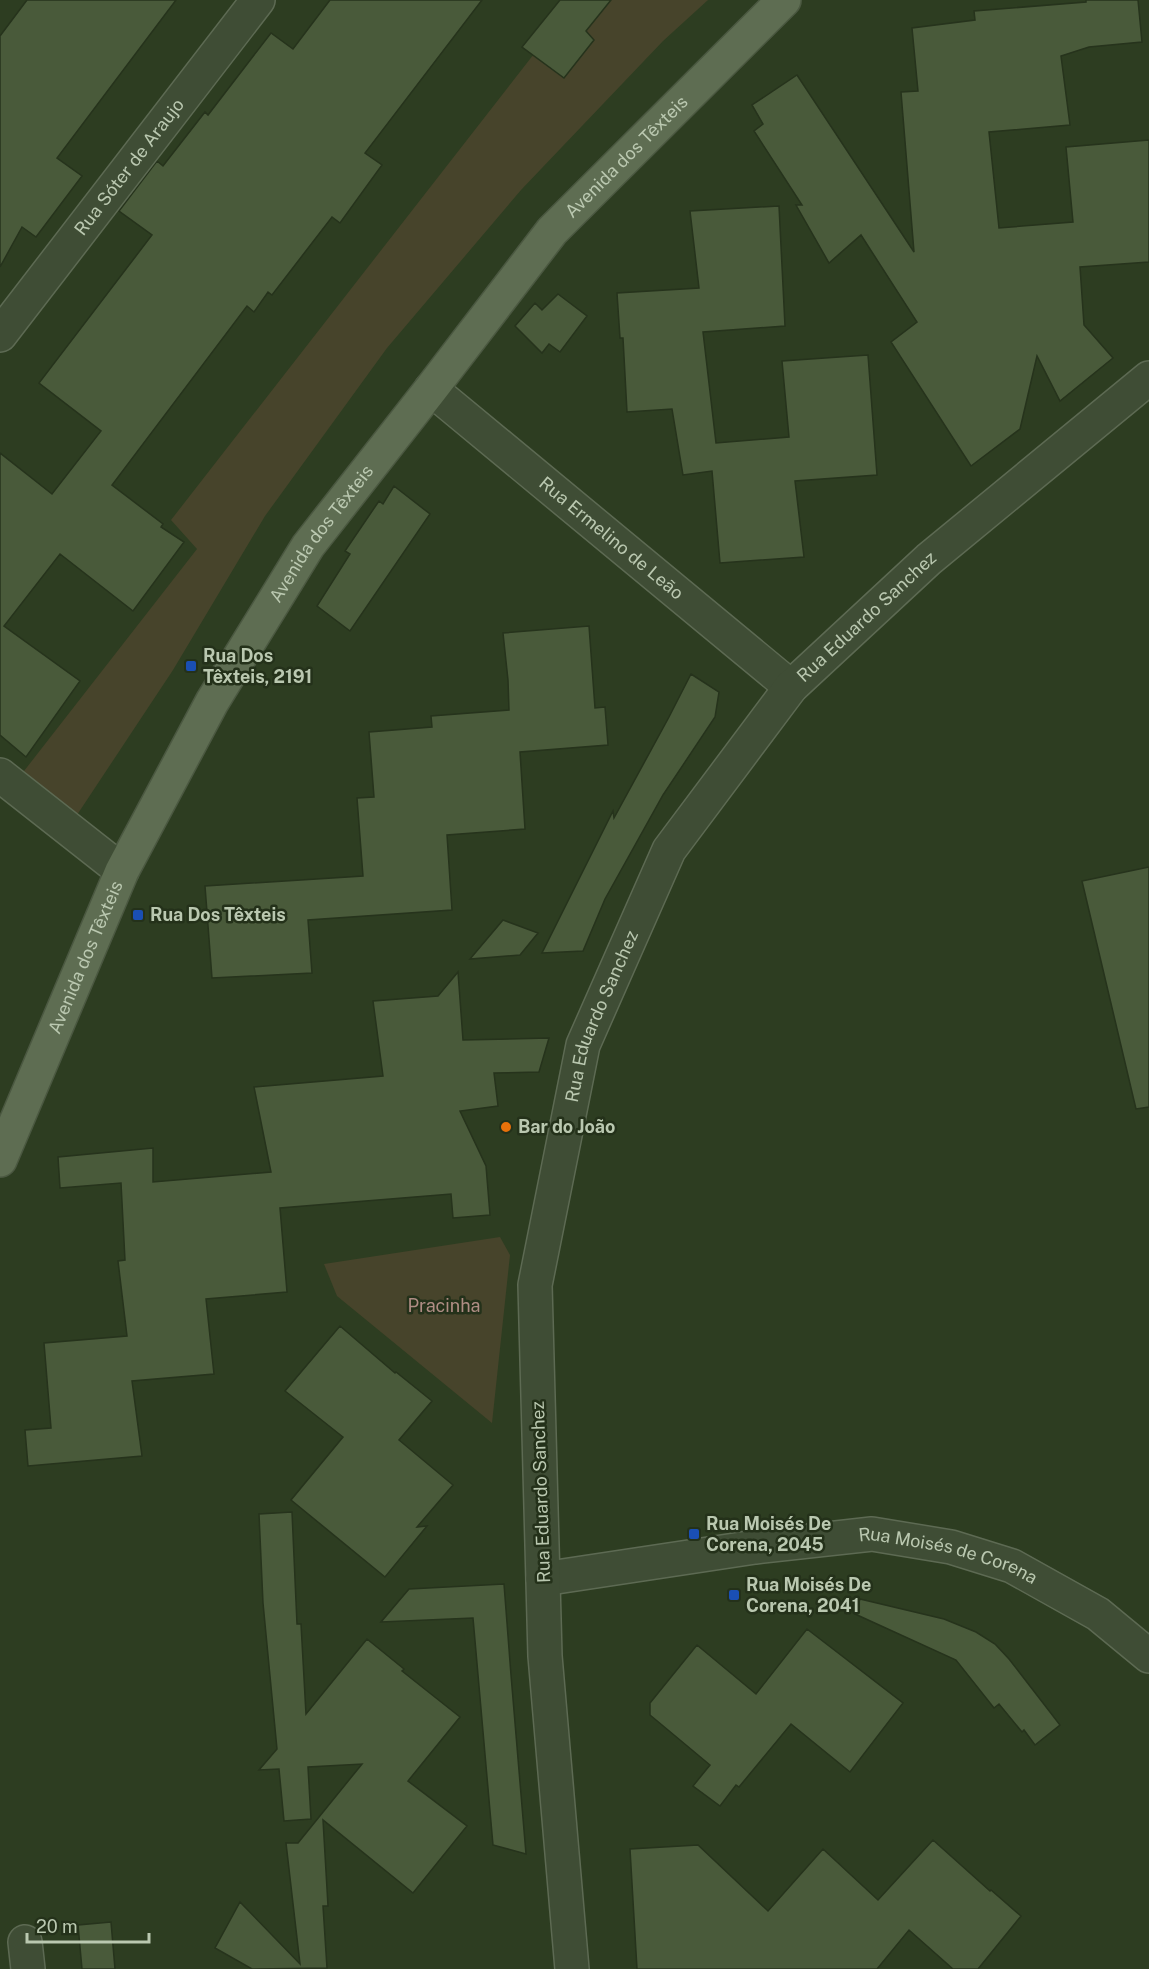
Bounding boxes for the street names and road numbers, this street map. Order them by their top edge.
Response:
street label: Avenida dos Têxteis [561,91,692,222]
street label: Rua Sóter de Araujo [70,94,188,239]
street label: Avenida dos Têxteis [265,461,377,606]
street label: Rua Ermelino de Leão [535,472,688,604]
street label: Rua Eduardo Sanchez [792,547,940,686]
street label: Avenida dos Têxteis [44,877,127,1037]
street label: Rua Eduardo Sanchez [561,927,642,1104]
street label: Rua Eduardo Sanchez [527,1401,554,1583]
street label: Rua Moisés de Corena [857,1523,1041,1588]

